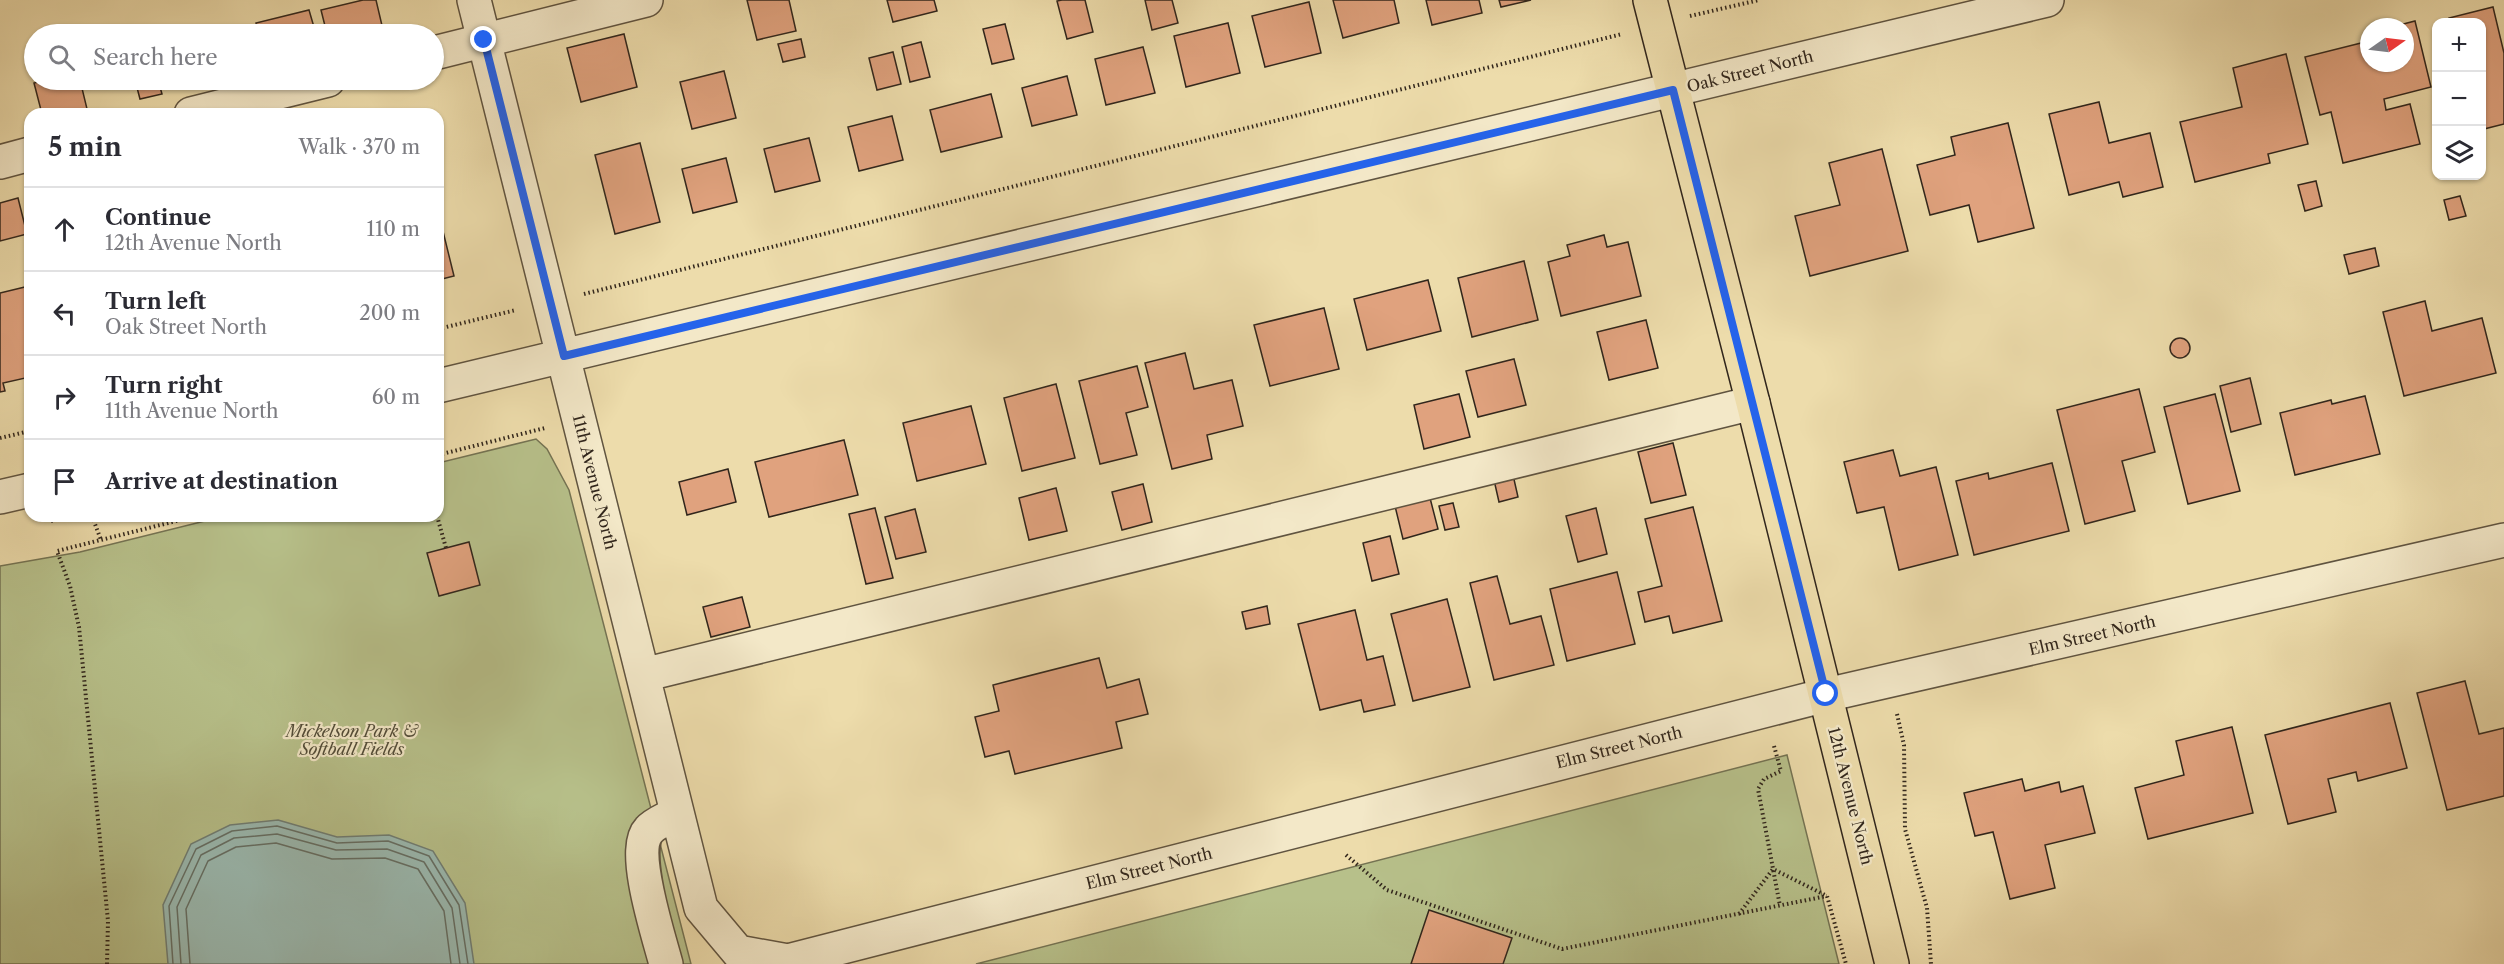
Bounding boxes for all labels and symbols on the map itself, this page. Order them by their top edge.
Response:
north arrow [2360,18,2414,72]
route end [470,26,496,52]
street label: Oak Street North [1685,46,1815,96]
street label: 11th Avenue North [568,412,622,552]
street label: Elm Street North [2027,611,2157,659]
route start [1812,680,1838,706]
park label: Mickelson Park & Softball Fields [284,721,419,759]
street label: Elm Street North [1554,722,1684,772]
street label: 12th Avenue North [1824,725,1878,867]
street label: Elm Street North [1084,843,1214,893]

